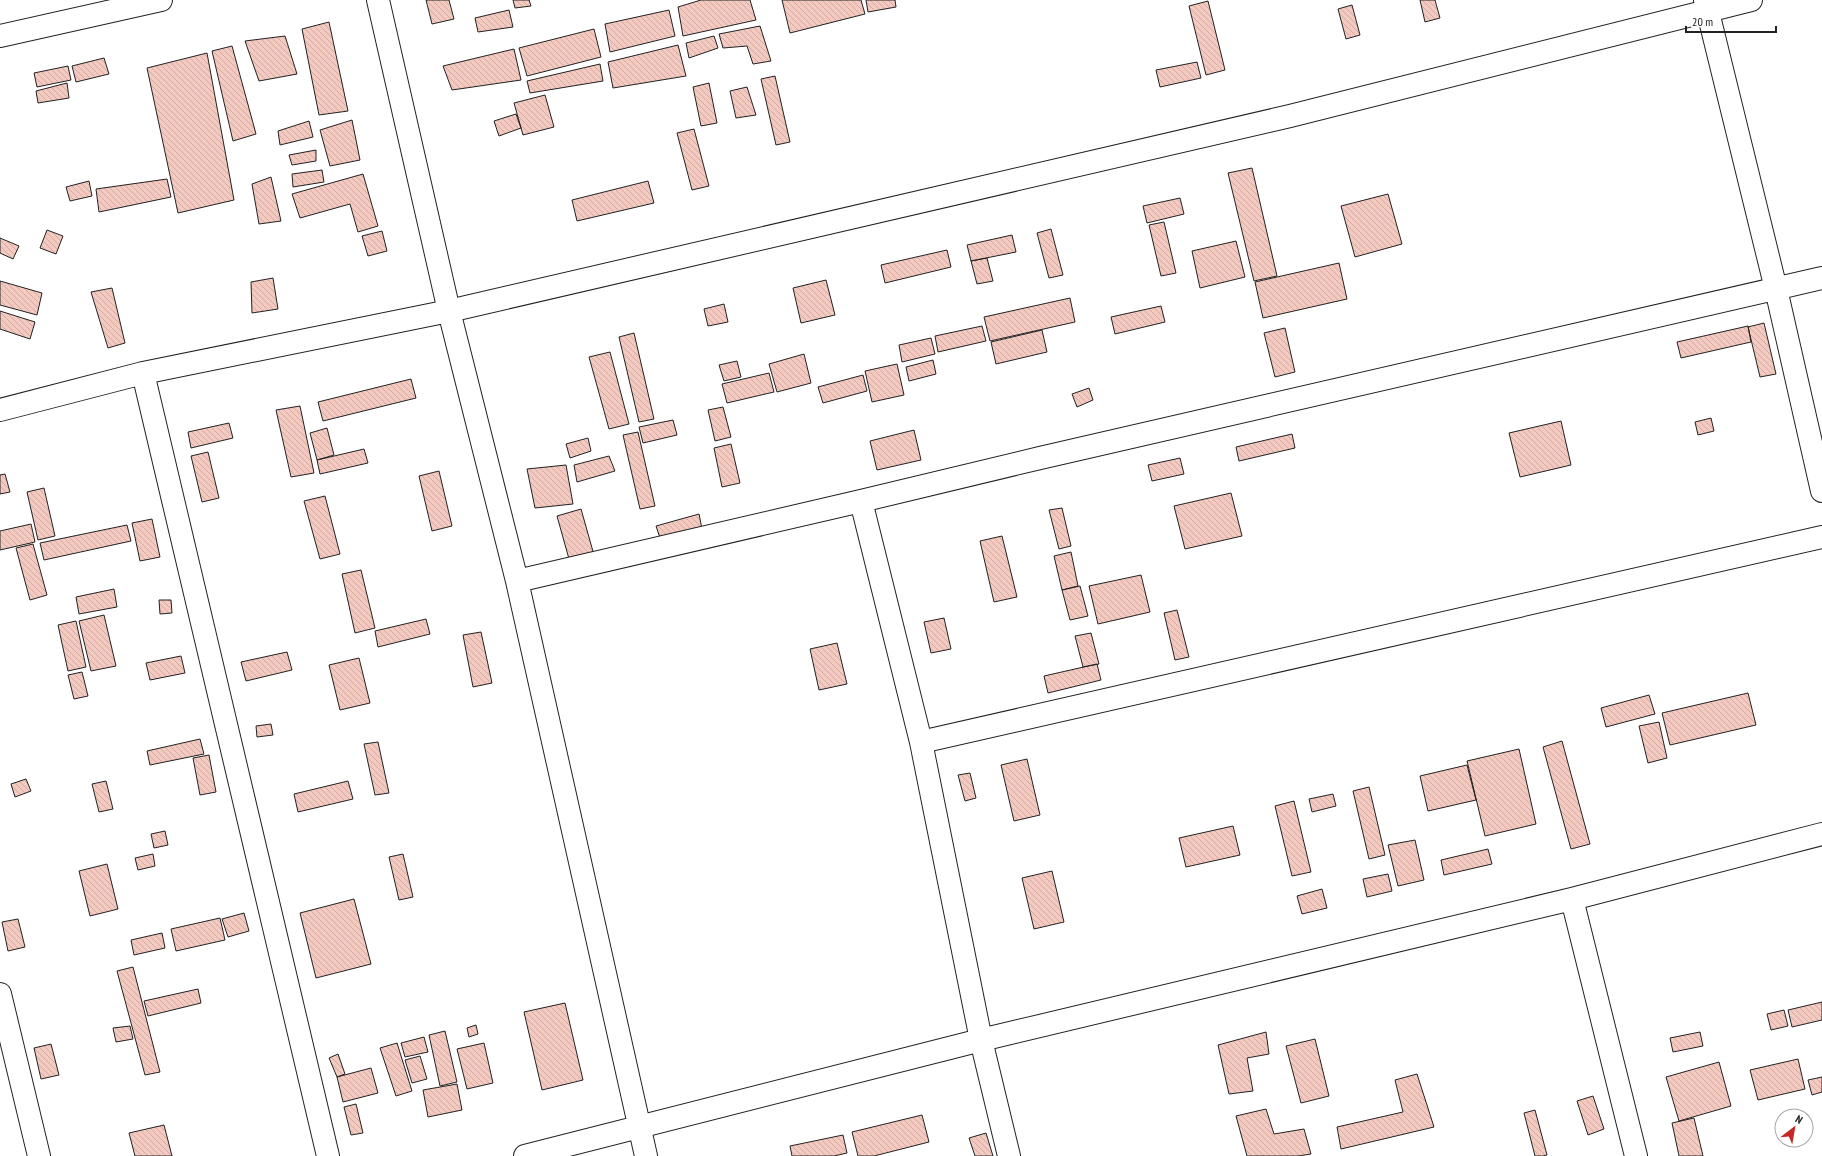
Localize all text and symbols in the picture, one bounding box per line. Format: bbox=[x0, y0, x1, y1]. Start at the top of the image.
scale bar bbox=[1686, 8, 1776, 34]
text: 20 m bbox=[1692, 14, 1713, 29]
north arrow bbox=[1774, 1108, 1814, 1148]
text: N bbox=[1793, 1112, 1805, 1127]

